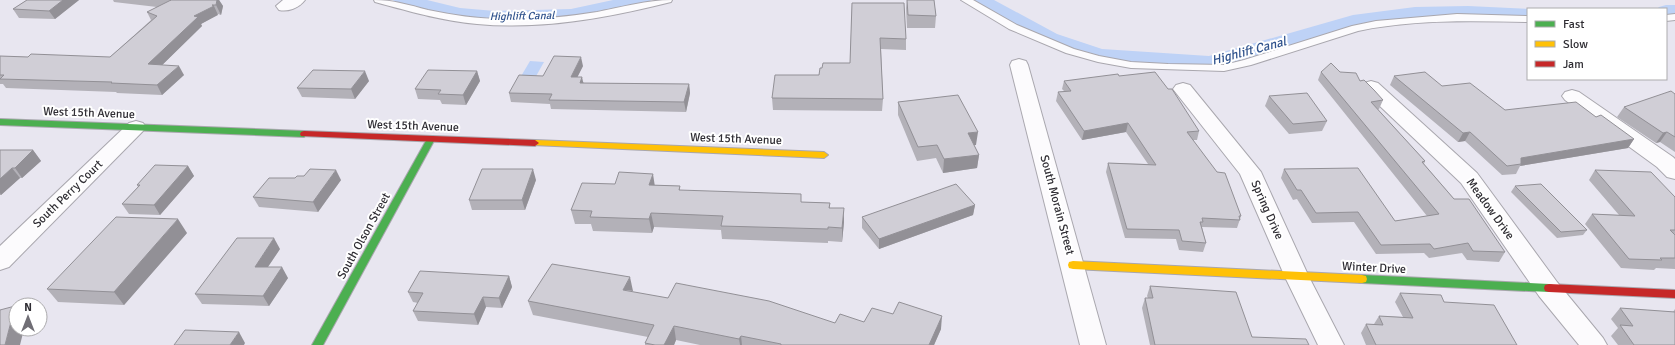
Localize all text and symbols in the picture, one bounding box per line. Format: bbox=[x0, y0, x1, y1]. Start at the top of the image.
legend bbox=[1527, 8, 1667, 80]
water label: Highlift Canal bbox=[489, 9, 555, 23]
text: Fast bbox=[1563, 17, 1584, 32]
water label: Highlift Canal bbox=[1210, 33, 1289, 69]
text: Slow bbox=[1563, 37, 1588, 52]
text: Jam bbox=[1563, 57, 1584, 72]
street label: West 15th Avenue bbox=[43, 104, 135, 122]
street label: West 15th Avenue bbox=[367, 117, 459, 135]
street label: West 15th Avenue bbox=[690, 130, 782, 148]
street label: South Morain Street bbox=[1036, 153, 1078, 257]
street label: South Perry Court bbox=[30, 157, 106, 231]
street label: Meadow Drive bbox=[1463, 175, 1517, 243]
street label: Spring Drive bbox=[1247, 178, 1287, 242]
street label: South Olson Street bbox=[334, 190, 394, 282]
street label: Winter Drive bbox=[1342, 259, 1406, 277]
north arrow bbox=[8, 297, 48, 337]
text: N bbox=[24, 301, 32, 314]

